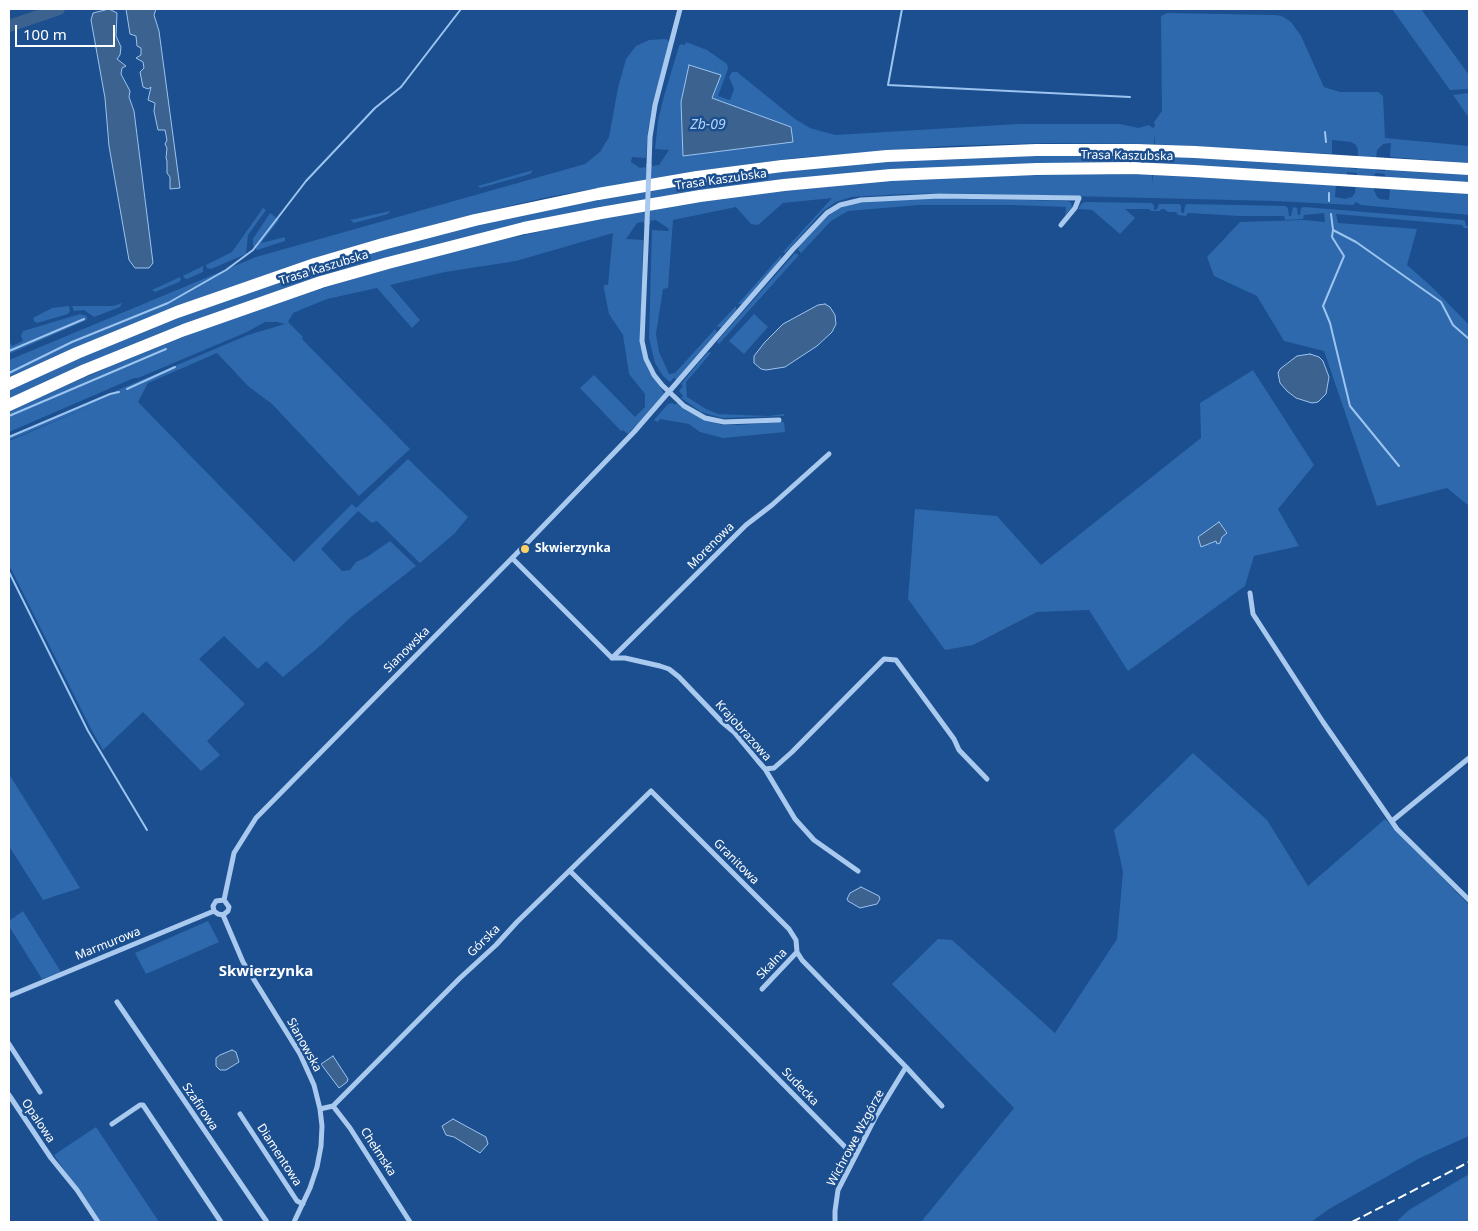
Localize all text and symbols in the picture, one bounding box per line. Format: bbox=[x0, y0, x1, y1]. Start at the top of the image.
scale bar bbox=[18, 15, 118, 47]
text: 100 m bbox=[23, 24, 67, 44]
water label: Zb-09 bbox=[690, 117, 726, 133]
street label: Trasa Kaszubska bbox=[1081, 148, 1173, 164]
street label: Trasa Kaszubska bbox=[674, 166, 768, 194]
street label: Trasa Kaszubska bbox=[278, 248, 370, 288]
street label: Morenowa bbox=[685, 520, 737, 572]
place label: Skwierzynka bbox=[535, 542, 611, 556]
marker: Skwierzynka bbox=[519, 543, 531, 555]
street label: Sianowska bbox=[381, 624, 433, 676]
street label: Krajobrazowa bbox=[712, 698, 774, 764]
street label: Granitowa bbox=[710, 836, 762, 888]
street label: Górska bbox=[465, 922, 503, 960]
street label: Marmurowa bbox=[73, 924, 143, 964]
street label: Skalna bbox=[754, 946, 790, 982]
district label: Skwierzynka bbox=[219, 963, 313, 981]
street label: Sianowska bbox=[283, 1016, 325, 1074]
street label: Sudecka bbox=[778, 1065, 822, 1109]
street label: Szafirowa bbox=[179, 1081, 221, 1133]
street label: Wichrowe Wzgórze bbox=[824, 1087, 888, 1189]
street label: Opalowa bbox=[18, 1096, 58, 1146]
street label: Diamentowa bbox=[253, 1121, 305, 1189]
street label: Chełmska bbox=[357, 1125, 399, 1179]

